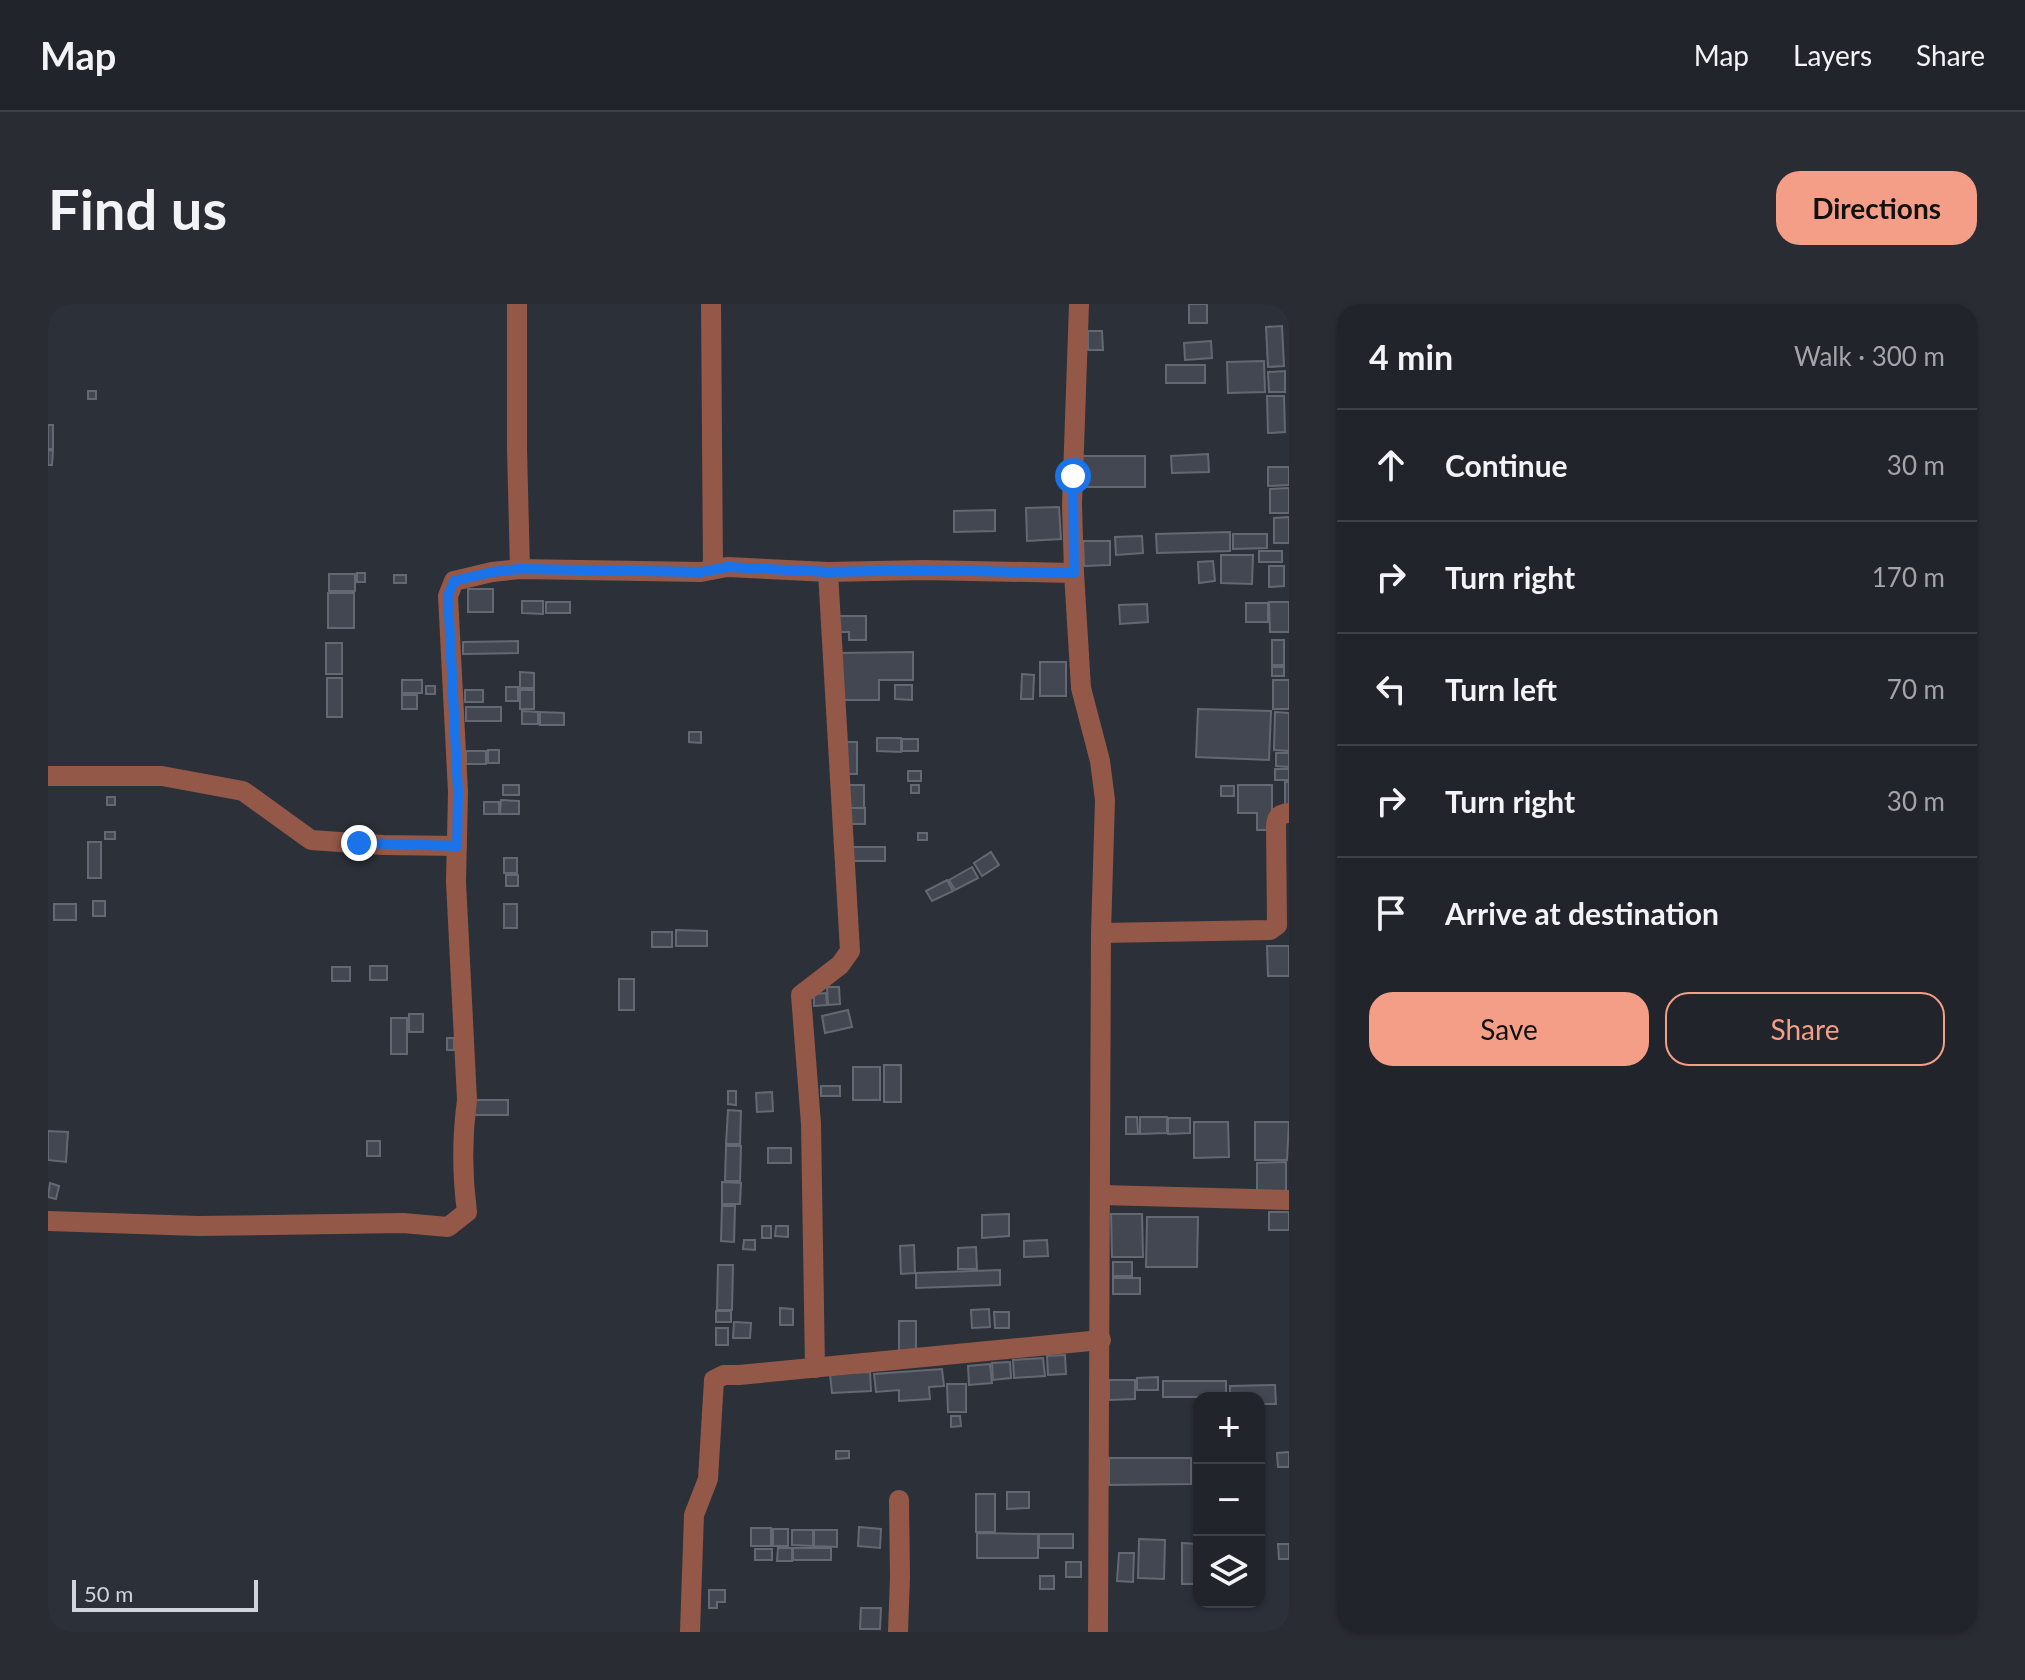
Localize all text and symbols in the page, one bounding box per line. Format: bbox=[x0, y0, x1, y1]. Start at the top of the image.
text: Map bbox=[40, 32, 116, 78]
text: Map bbox=[1694, 38, 1749, 72]
text: Layers bbox=[1793, 38, 1872, 72]
text: Share bbox=[1916, 38, 1985, 72]
button: Directions bbox=[1776, 171, 1977, 245]
text: Find us bbox=[48, 175, 227, 242]
text: 4 min bbox=[1369, 336, 1453, 377]
text: Walk · 300 m bbox=[1794, 340, 1945, 372]
icon: ahead bbox=[1369, 443, 1413, 487]
text: Continue bbox=[1445, 447, 1568, 483]
text: 30 m bbox=[1887, 449, 1945, 481]
route start bbox=[1055, 458, 1091, 494]
icon: right bbox=[1369, 555, 1413, 599]
text: Turn right bbox=[1445, 559, 1575, 595]
text: 170 m bbox=[1872, 561, 1945, 593]
icon: left bbox=[1369, 667, 1413, 711]
text: Turn left bbox=[1445, 671, 1557, 707]
text: 70 m bbox=[1887, 673, 1945, 705]
icon: right bbox=[1369, 779, 1413, 823]
text: Turn right bbox=[1445, 783, 1575, 819]
text: 30 m bbox=[1887, 785, 1945, 817]
route end bbox=[341, 825, 377, 861]
icon: arrive bbox=[1369, 891, 1413, 935]
text: Arrive at destination bbox=[1445, 895, 1719, 931]
button: Save bbox=[1369, 992, 1649, 1066]
button: Share bbox=[1665, 992, 1945, 1066]
map controls bbox=[1193, 1392, 1265, 1608]
button: + bbox=[1193, 1392, 1265, 1464]
button: − bbox=[1193, 1464, 1265, 1536]
button: layers bbox=[1193, 1536, 1265, 1608]
scale bar bbox=[72, 1576, 258, 1612]
text: 50 m bbox=[84, 1580, 133, 1607]

